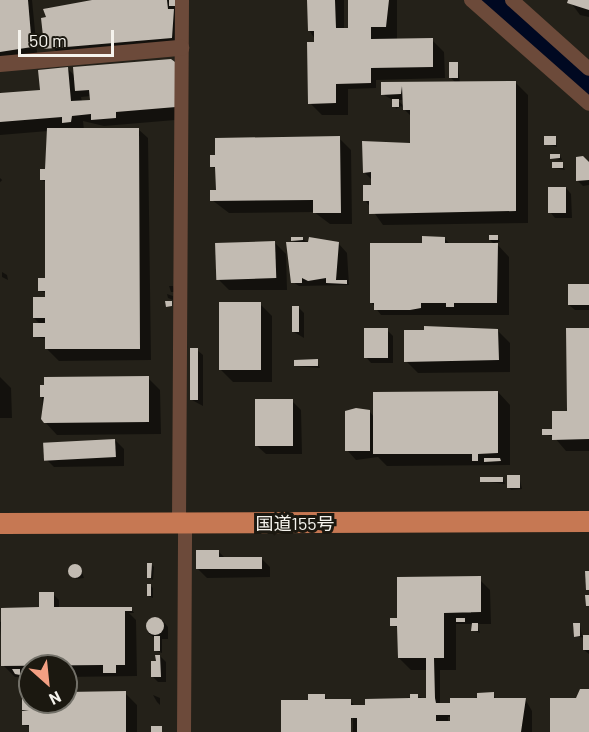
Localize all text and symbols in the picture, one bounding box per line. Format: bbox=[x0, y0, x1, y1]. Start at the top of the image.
scale bar bbox=[21, 18, 117, 56]
text: 50 m bbox=[29, 29, 67, 51]
street label: 国道155号 bbox=[256, 512, 334, 534]
north arrow bbox=[18, 654, 78, 714]
text: N bbox=[46, 688, 65, 710]

